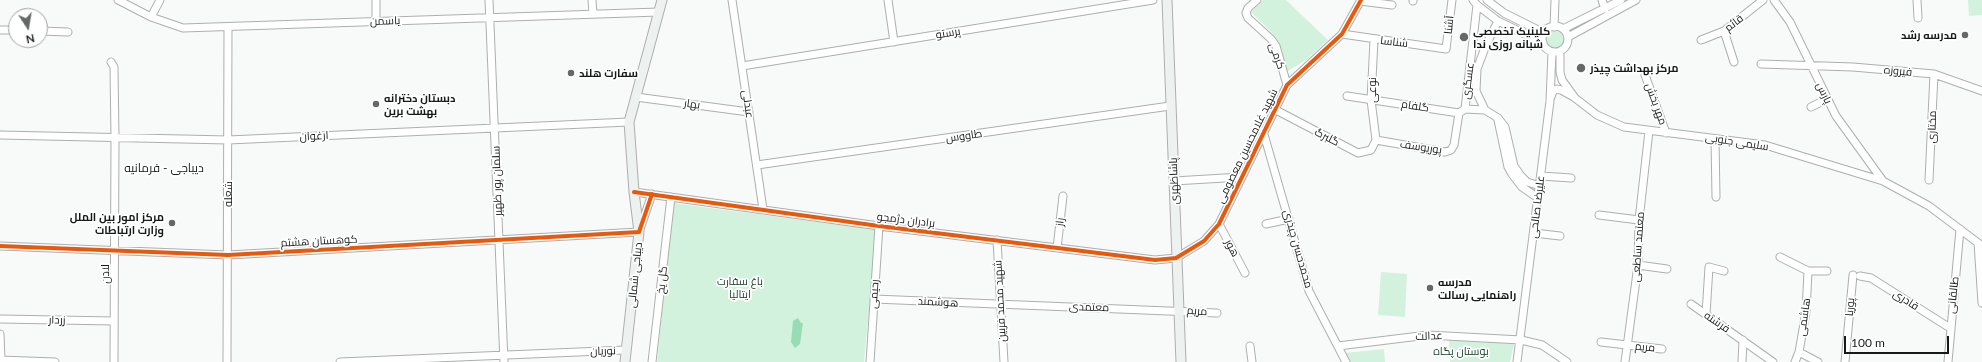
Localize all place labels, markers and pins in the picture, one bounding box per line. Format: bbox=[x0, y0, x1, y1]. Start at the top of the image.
place label: کلینیک تخصصی شبانه روزی ندا bbox=[1473, 24, 1550, 50]
place label: مدرسه رشد bbox=[1901, 28, 1957, 42]
marker: مدرسه رشد bbox=[1960, 30, 1970, 40]
marker: کلینیک تخصصی شبانه روزی ندا bbox=[1458, 31, 1470, 43]
place label: مرکز بهداشت چیذر bbox=[1590, 61, 1679, 75]
marker: مرکز بهداشت چیذر bbox=[1575, 62, 1587, 74]
place label: سفارت هلند bbox=[579, 66, 638, 80]
marker: سفارت هلند bbox=[566, 68, 576, 78]
place label: دبستان دخترانه بهشت برین bbox=[384, 91, 455, 117]
marker: دبستان دخترانه بهشت برین bbox=[371, 99, 381, 109]
place label: مرکز امور بین الملل وزارت ارتباطات bbox=[70, 210, 164, 236]
marker: مرکز امور بین الملل وزارت ارتباطات bbox=[167, 218, 177, 228]
place label: مدرسه راهنمایی رسالت bbox=[1438, 275, 1516, 301]
marker: مدرسه راهنمایی رسالت bbox=[1425, 283, 1435, 293]

